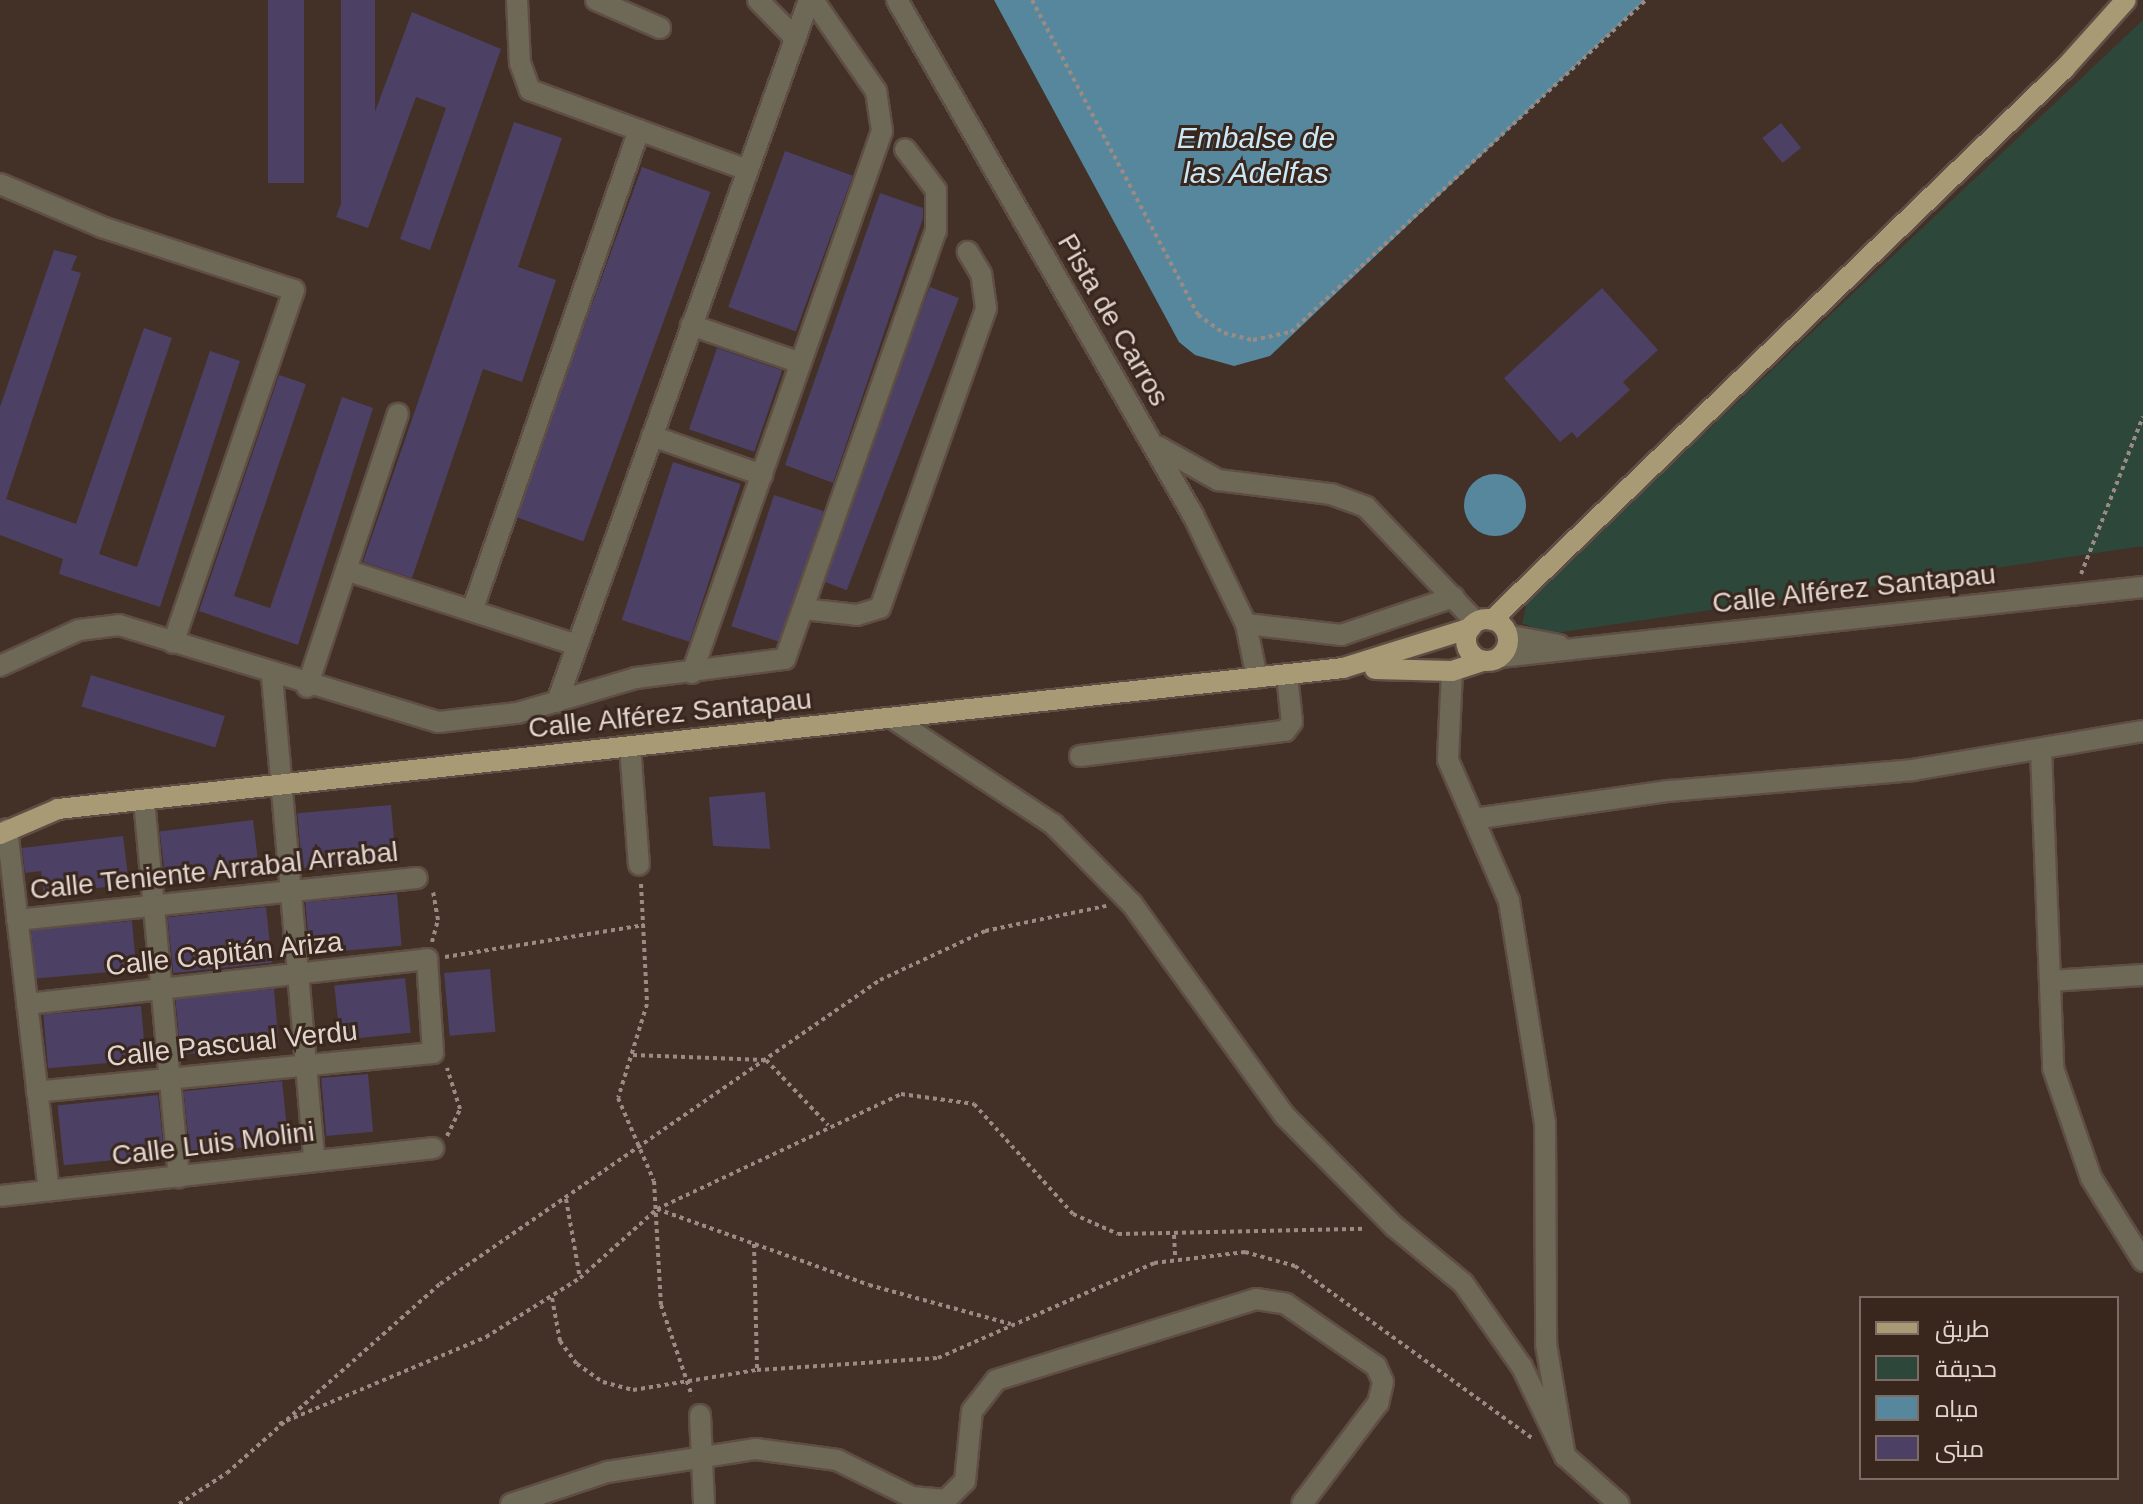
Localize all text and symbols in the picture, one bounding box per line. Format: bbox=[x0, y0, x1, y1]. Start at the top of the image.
water label: Embalse de las Adelfas bbox=[1177, 120, 1335, 190]
street label: Pista de Carros bbox=[1050, 228, 1176, 412]
street label: Calle Alférez Santapau bbox=[1710, 557, 1998, 621]
street label: Calle Alférez Santapau bbox=[526, 682, 814, 746]
street label: Calle Teniente Arrabal Arrabal bbox=[27, 835, 401, 907]
street label: Calle Capitán Ariza bbox=[103, 925, 345, 983]
street label: Calle Pascual Verdu bbox=[105, 1014, 359, 1074]
street label: Calle Luis Molini bbox=[110, 1115, 316, 1173]
legend bbox=[1859, 1296, 2119, 1480]
text: طريق bbox=[1935, 1315, 1990, 1342]
text: حديقة bbox=[1935, 1355, 1997, 1382]
text: مياه bbox=[1935, 1395, 1979, 1422]
text: مبنى bbox=[1935, 1435, 1984, 1462]

